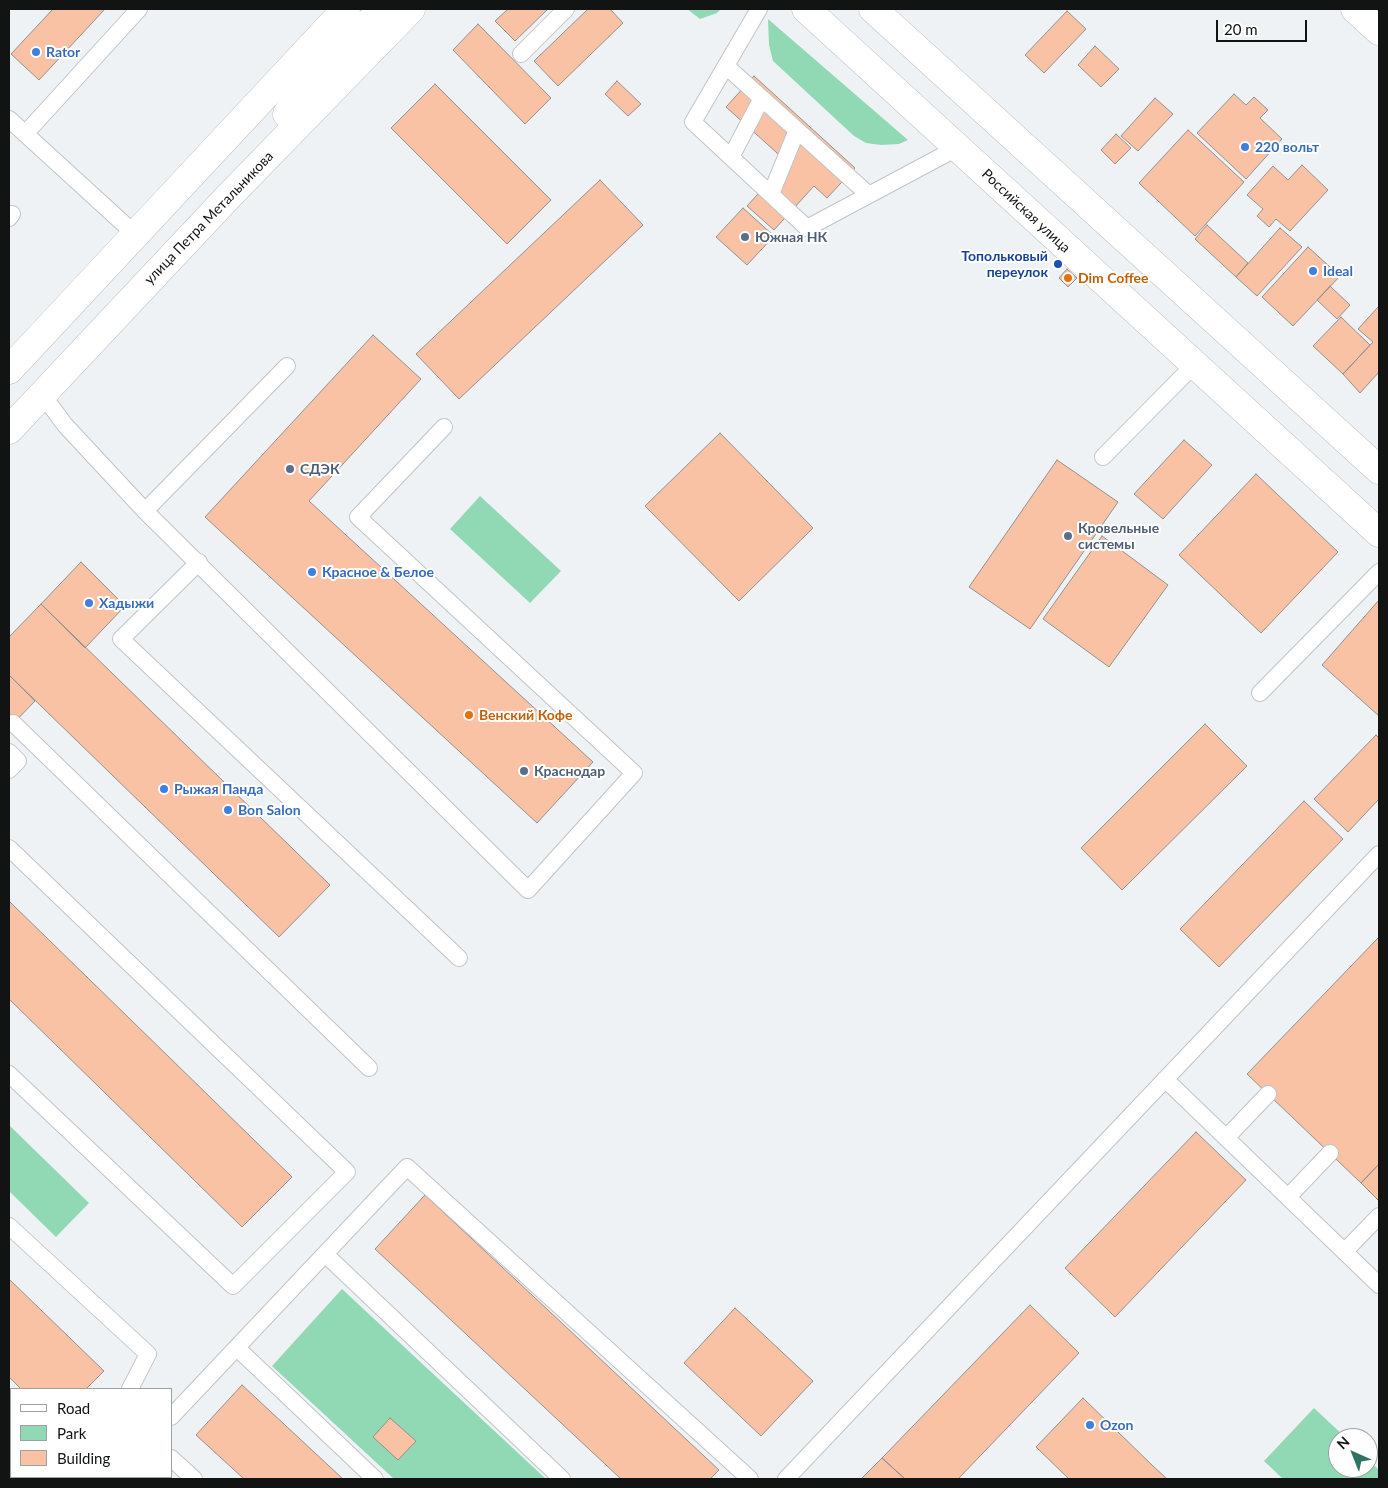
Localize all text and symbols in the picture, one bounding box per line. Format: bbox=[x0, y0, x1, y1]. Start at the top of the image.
scale bar bbox=[1218, 10, 1309, 42]
text: 20 m bbox=[1224, 20, 1258, 38]
place label: Rator bbox=[46, 44, 80, 60]
marker: Rator bbox=[30, 46, 42, 58]
place label: 220 вольт bbox=[1255, 139, 1319, 155]
marker: 220 вольт bbox=[1239, 141, 1251, 153]
street label: улица Петра Метальникова bbox=[141, 148, 277, 288]
street label: Российская улица bbox=[978, 166, 1074, 256]
place label: Южная НК bbox=[755, 229, 827, 245]
marker: Южная НК bbox=[739, 231, 751, 243]
place label: Топольковый переулок bbox=[961, 248, 1048, 280]
marker: Топольковый переулок bbox=[1052, 258, 1064, 270]
place label: Ideal bbox=[1323, 263, 1353, 279]
marker: Ideal bbox=[1307, 265, 1319, 277]
place label: Dim Coffee bbox=[1078, 270, 1149, 286]
marker: Dim Coffee bbox=[1062, 272, 1074, 284]
place label: СДЭК bbox=[300, 461, 340, 477]
marker: СДЭК bbox=[284, 463, 296, 475]
place label: Кровельные системы bbox=[1078, 520, 1159, 552]
marker: Кровельные системы bbox=[1062, 530, 1074, 542]
place label: Красное & Белое bbox=[322, 564, 434, 580]
marker: Красное & Белое bbox=[306, 566, 318, 578]
place label: Хадыжи bbox=[99, 595, 154, 611]
marker: Хадыжи bbox=[83, 597, 95, 609]
place label: Венский Кофе bbox=[479, 707, 573, 723]
marker: Венский Кофе bbox=[463, 709, 475, 721]
place label: Краснодар bbox=[534, 763, 605, 779]
marker: Краснодар bbox=[518, 765, 530, 777]
place label: Рыжая Панда bbox=[174, 781, 263, 797]
marker: Рыжая Панда bbox=[158, 783, 170, 795]
place label: Bon Salon bbox=[238, 802, 301, 818]
marker: Bon Salon bbox=[222, 804, 234, 816]
legend bbox=[10, 1388, 172, 1478]
text: Road bbox=[57, 1399, 90, 1417]
place label: Ozon bbox=[1100, 1417, 1133, 1433]
marker: Ozon bbox=[1084, 1419, 1096, 1431]
text: Park bbox=[57, 1424, 86, 1442]
north arrow bbox=[1328, 1428, 1378, 1478]
text: N bbox=[1333, 1433, 1353, 1452]
text: Building bbox=[57, 1449, 110, 1467]

